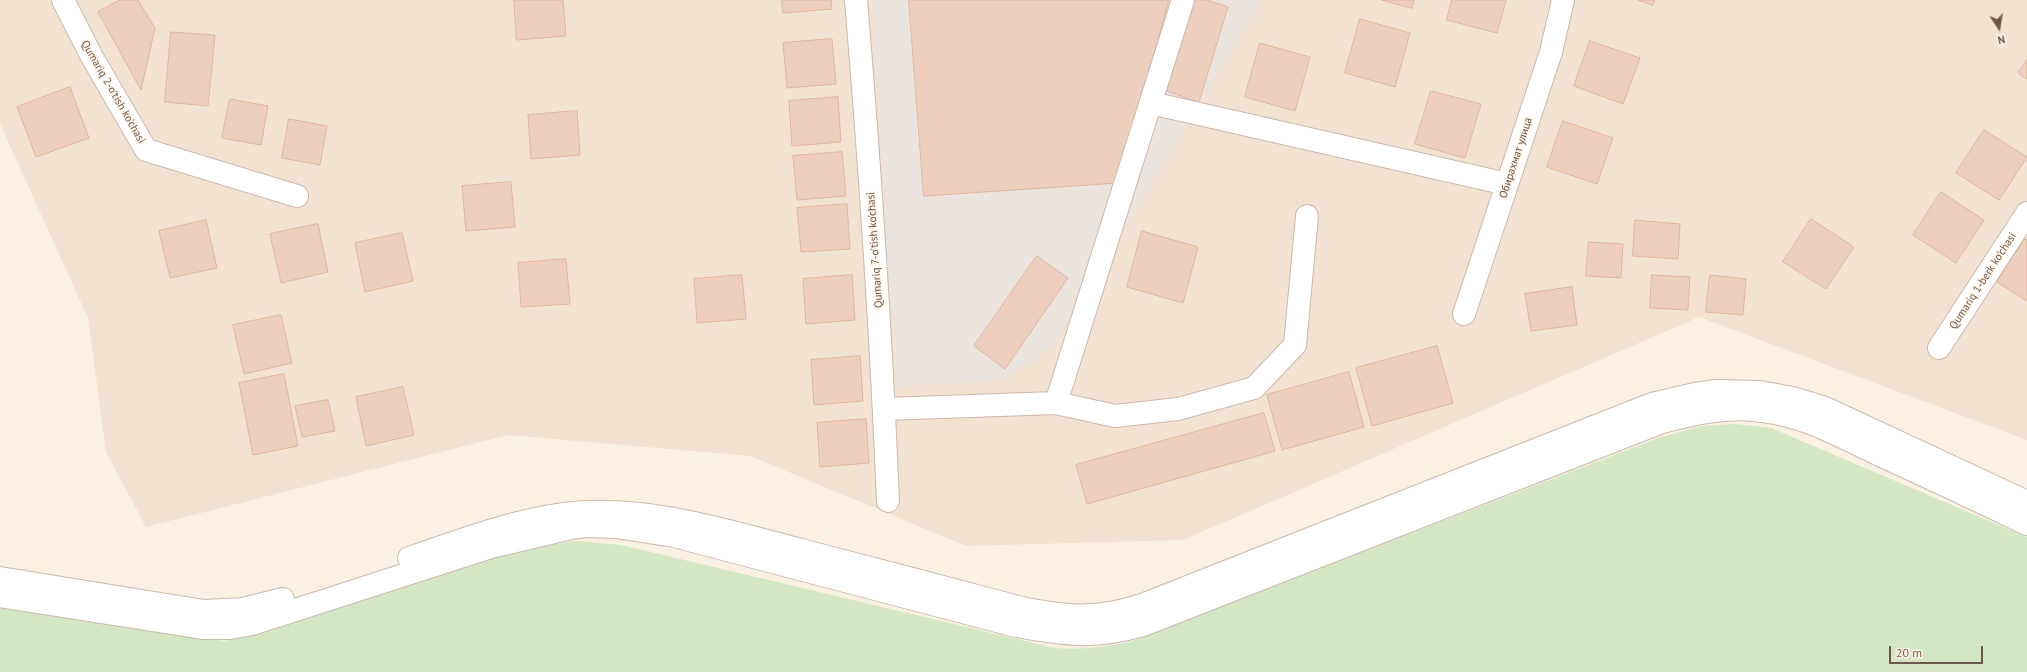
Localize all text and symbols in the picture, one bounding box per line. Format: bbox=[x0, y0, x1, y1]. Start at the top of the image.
north arrow bbox=[1979, 8, 2019, 48]
text: N bbox=[1997, 32, 2006, 47]
street label: Qumariq 2-o'tish ko'chasi bbox=[78, 38, 148, 146]
street label: Обирахмат улица bbox=[1497, 116, 1535, 200]
street label: Qumariq 7-o'tish ko'chasi bbox=[864, 192, 886, 308]
street label: Qumariq 1-berk ko'chasi bbox=[1947, 230, 2019, 332]
scale bar bbox=[1891, 638, 1985, 664]
text: 20 m bbox=[1896, 645, 1922, 660]

